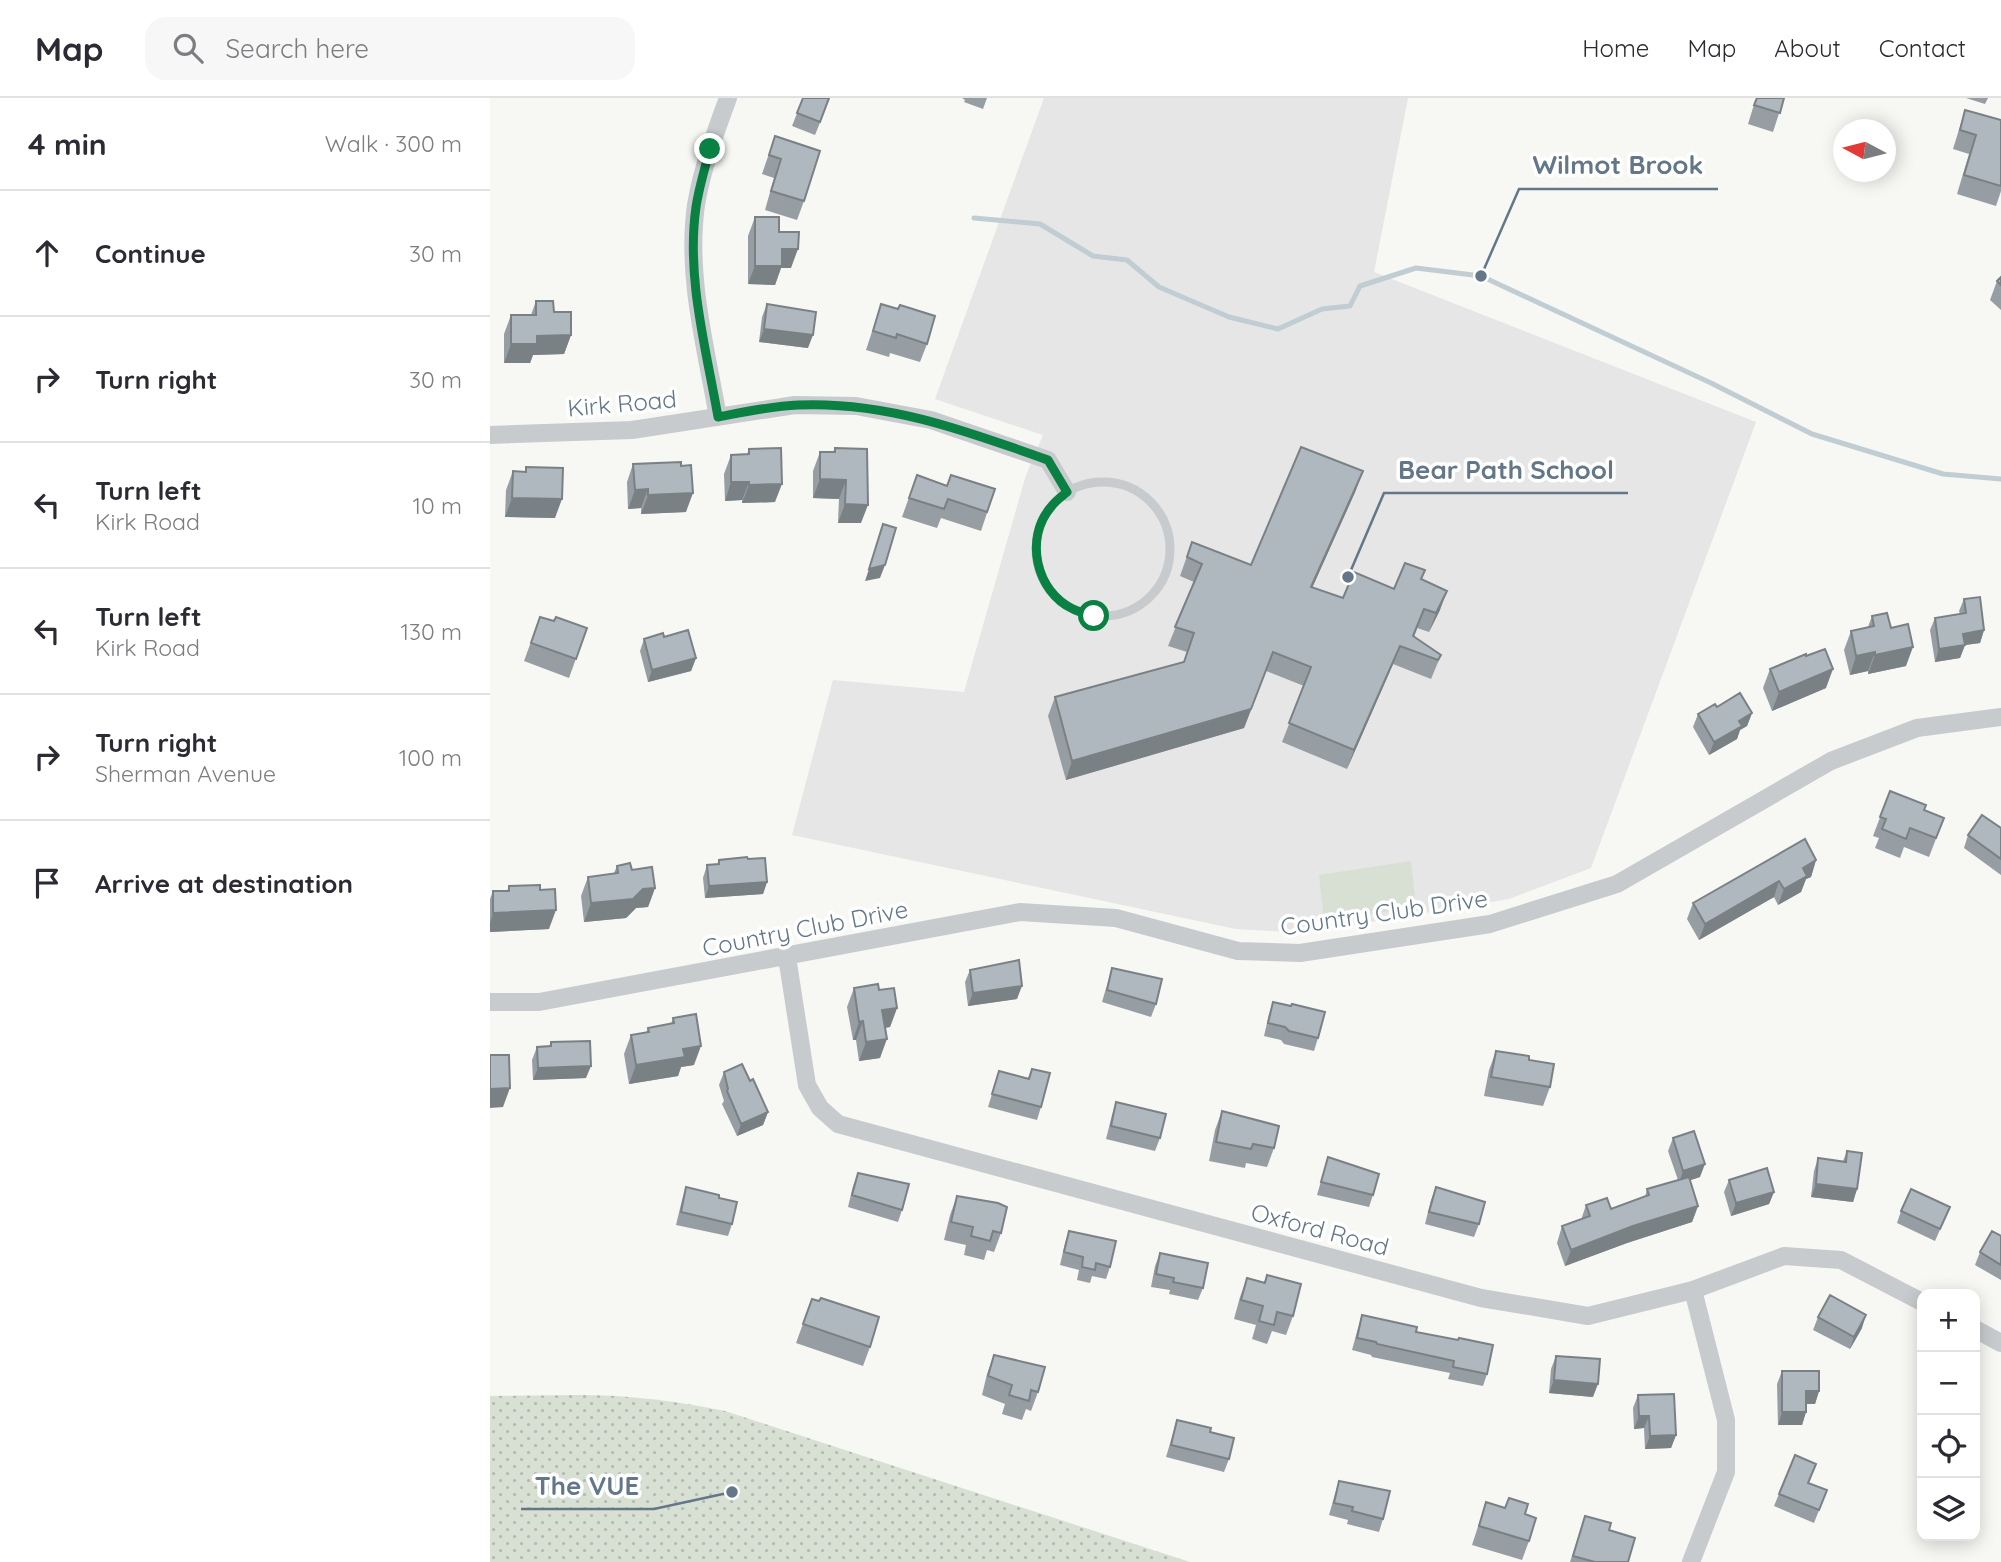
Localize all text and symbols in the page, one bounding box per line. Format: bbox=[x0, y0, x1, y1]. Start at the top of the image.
search box bbox=[145, 17, 635, 80]
text: Map bbox=[35, 28, 103, 69]
icon: search bbox=[169, 29, 207, 67]
text: Search here bbox=[225, 32, 369, 65]
text: Home bbox=[1582, 33, 1649, 63]
text: Map bbox=[1687, 33, 1736, 63]
text: About bbox=[1774, 33, 1841, 63]
text: Contact bbox=[1879, 33, 1966, 63]
north arrow bbox=[1833, 119, 1896, 182]
text: 4 min bbox=[28, 125, 107, 163]
text: Walk · 300 m bbox=[325, 129, 462, 158]
route end bbox=[694, 133, 725, 164]
callout: Wilmot Brook bbox=[1519, 142, 1718, 189]
text: Wilmot Brook bbox=[1533, 148, 1703, 181]
icon: ahead bbox=[28, 234, 66, 272]
text: Continue bbox=[95, 237, 206, 270]
text: 30 m bbox=[409, 239, 462, 268]
icon: right bbox=[28, 360, 66, 398]
text: Turn right bbox=[95, 363, 217, 396]
text: 30 m bbox=[409, 365, 462, 394]
street label: Kirk Road bbox=[566, 383, 678, 423]
callout: Bear Path School bbox=[1384, 446, 1628, 493]
text: Bear Path School bbox=[1398, 453, 1614, 486]
text: Turn left bbox=[95, 474, 202, 507]
icon: left bbox=[28, 486, 66, 524]
text: 10 m bbox=[413, 491, 462, 520]
text: Kirk Road bbox=[95, 507, 200, 536]
text: Turn left bbox=[95, 600, 202, 633]
route start bbox=[1078, 600, 1109, 631]
icon: left bbox=[28, 612, 66, 650]
text: 130 m bbox=[400, 617, 462, 646]
text: Kirk Road bbox=[95, 633, 200, 662]
text: Turn right bbox=[95, 726, 217, 759]
icon: right bbox=[28, 738, 66, 776]
text: 100 m bbox=[399, 743, 462, 772]
text: Sherman Avenue bbox=[95, 759, 276, 788]
icon: arrive bbox=[28, 864, 66, 902]
text: Arrive at destination bbox=[95, 867, 353, 900]
street label: Country Club Drive bbox=[1278, 883, 1490, 941]
street label: Country Club Drive bbox=[700, 893, 910, 963]
street label: Oxford Road bbox=[1248, 1196, 1392, 1262]
map controls bbox=[1917, 1289, 1980, 1541]
button: + bbox=[1917, 1289, 1980, 1352]
button: − bbox=[1917, 1352, 1980, 1415]
button: locate bbox=[1917, 1415, 1980, 1478]
callout: The VUE bbox=[521, 1462, 654, 1509]
text: The VUE bbox=[535, 1469, 639, 1502]
button: layers bbox=[1917, 1478, 1980, 1541]

